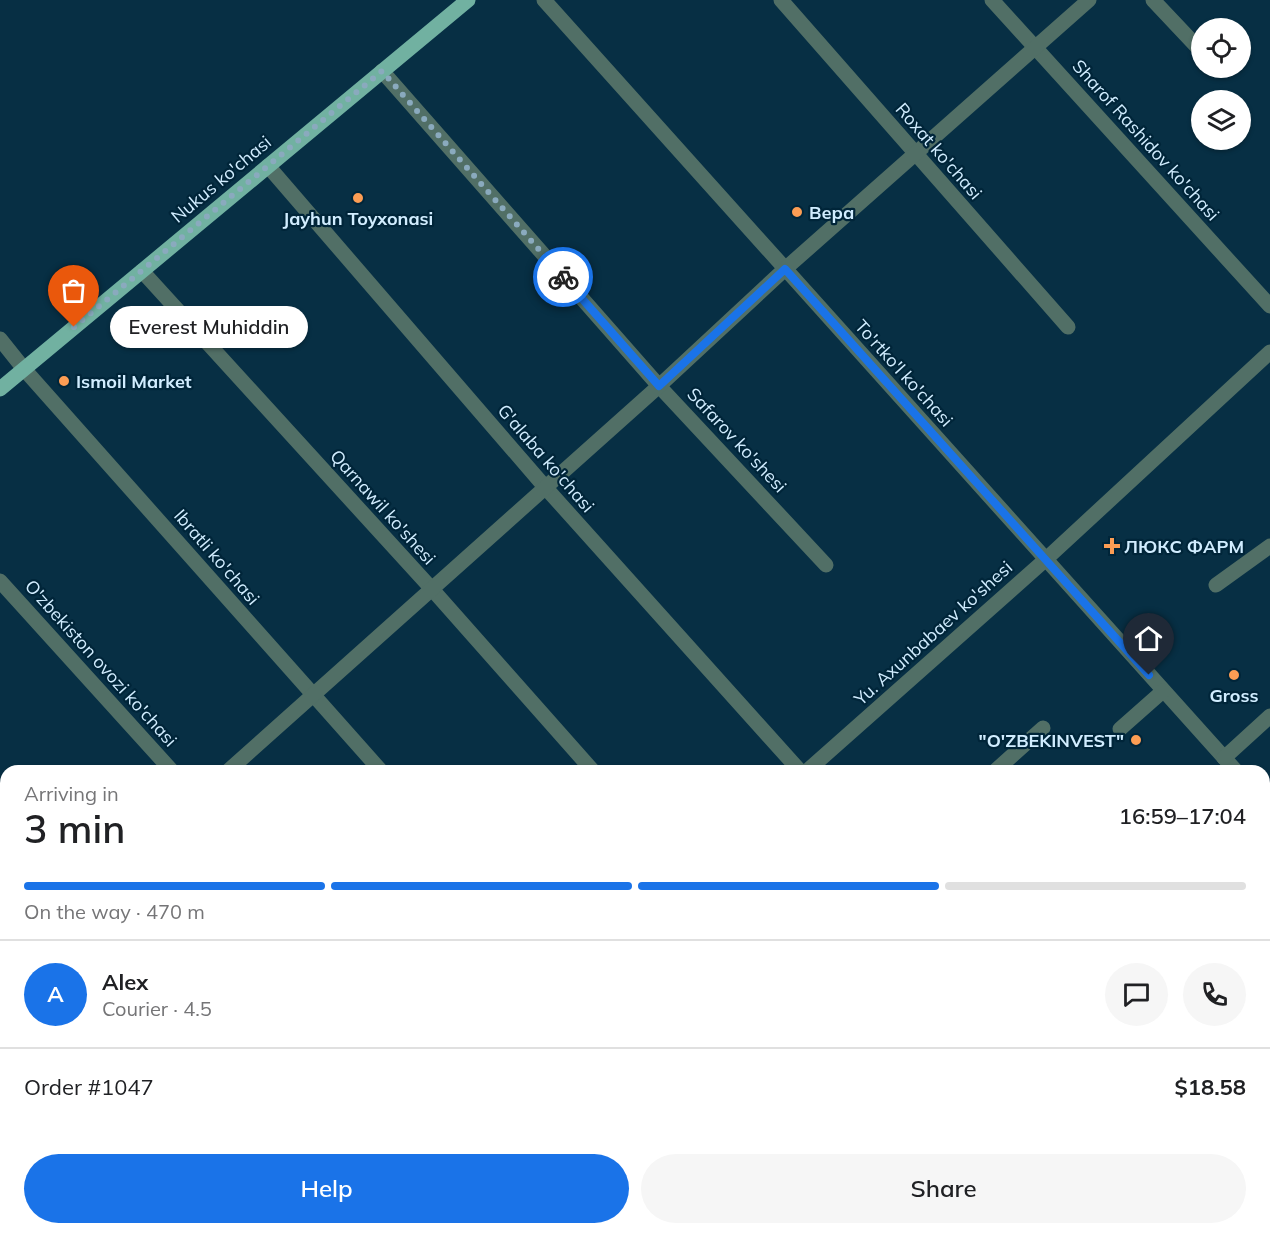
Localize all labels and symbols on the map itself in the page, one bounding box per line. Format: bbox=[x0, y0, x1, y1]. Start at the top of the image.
street label: Sharof Rashidov ko'chasi bbox=[1068, 55, 1224, 225]
street label: Roxat ko'chasi bbox=[891, 98, 987, 204]
street label: Nukus ko'chasi bbox=[166, 130, 276, 228]
marker: Jayhun Toyxonasi bbox=[351, 191, 365, 205]
place label: Вера bbox=[809, 201, 854, 224]
marker: Вера bbox=[790, 205, 804, 219]
place label: Jayhun Toyxonasi bbox=[283, 207, 433, 230]
courier bbox=[533, 247, 593, 307]
pin bbox=[48, 265, 99, 327]
callout: Everest Muhiddin bbox=[110, 306, 308, 348]
street label: To'rtko'l ko'chasi bbox=[850, 315, 958, 431]
place label: Ismoil Market bbox=[76, 370, 192, 393]
marker: Ismoil Market bbox=[57, 374, 71, 388]
street label: Safarov ko'shesi bbox=[682, 383, 792, 497]
street label: G'alaba ko'chasi bbox=[493, 399, 599, 517]
street label: Qarnawil ko'shesi bbox=[325, 445, 441, 569]
street label: Ibratli ko'chasi bbox=[169, 505, 265, 609]
place label: ЛЮКС ФАРМ bbox=[1124, 535, 1244, 558]
marker: ЛЮКС ФАРМ bbox=[1105, 539, 1119, 553]
street label: Yu. Axunbabaev ko'shesi bbox=[848, 556, 1017, 711]
street label: O'zbekiston ovozi ko'chasi bbox=[20, 575, 182, 751]
pin bbox=[1123, 613, 1174, 675]
marker: Gross bbox=[1227, 668, 1241, 682]
place label: Gross bbox=[1210, 684, 1258, 707]
place label: "O'ZBEKINVEST" bbox=[979, 729, 1124, 752]
marker: "O'ZBEKINVEST" bbox=[1129, 733, 1143, 747]

